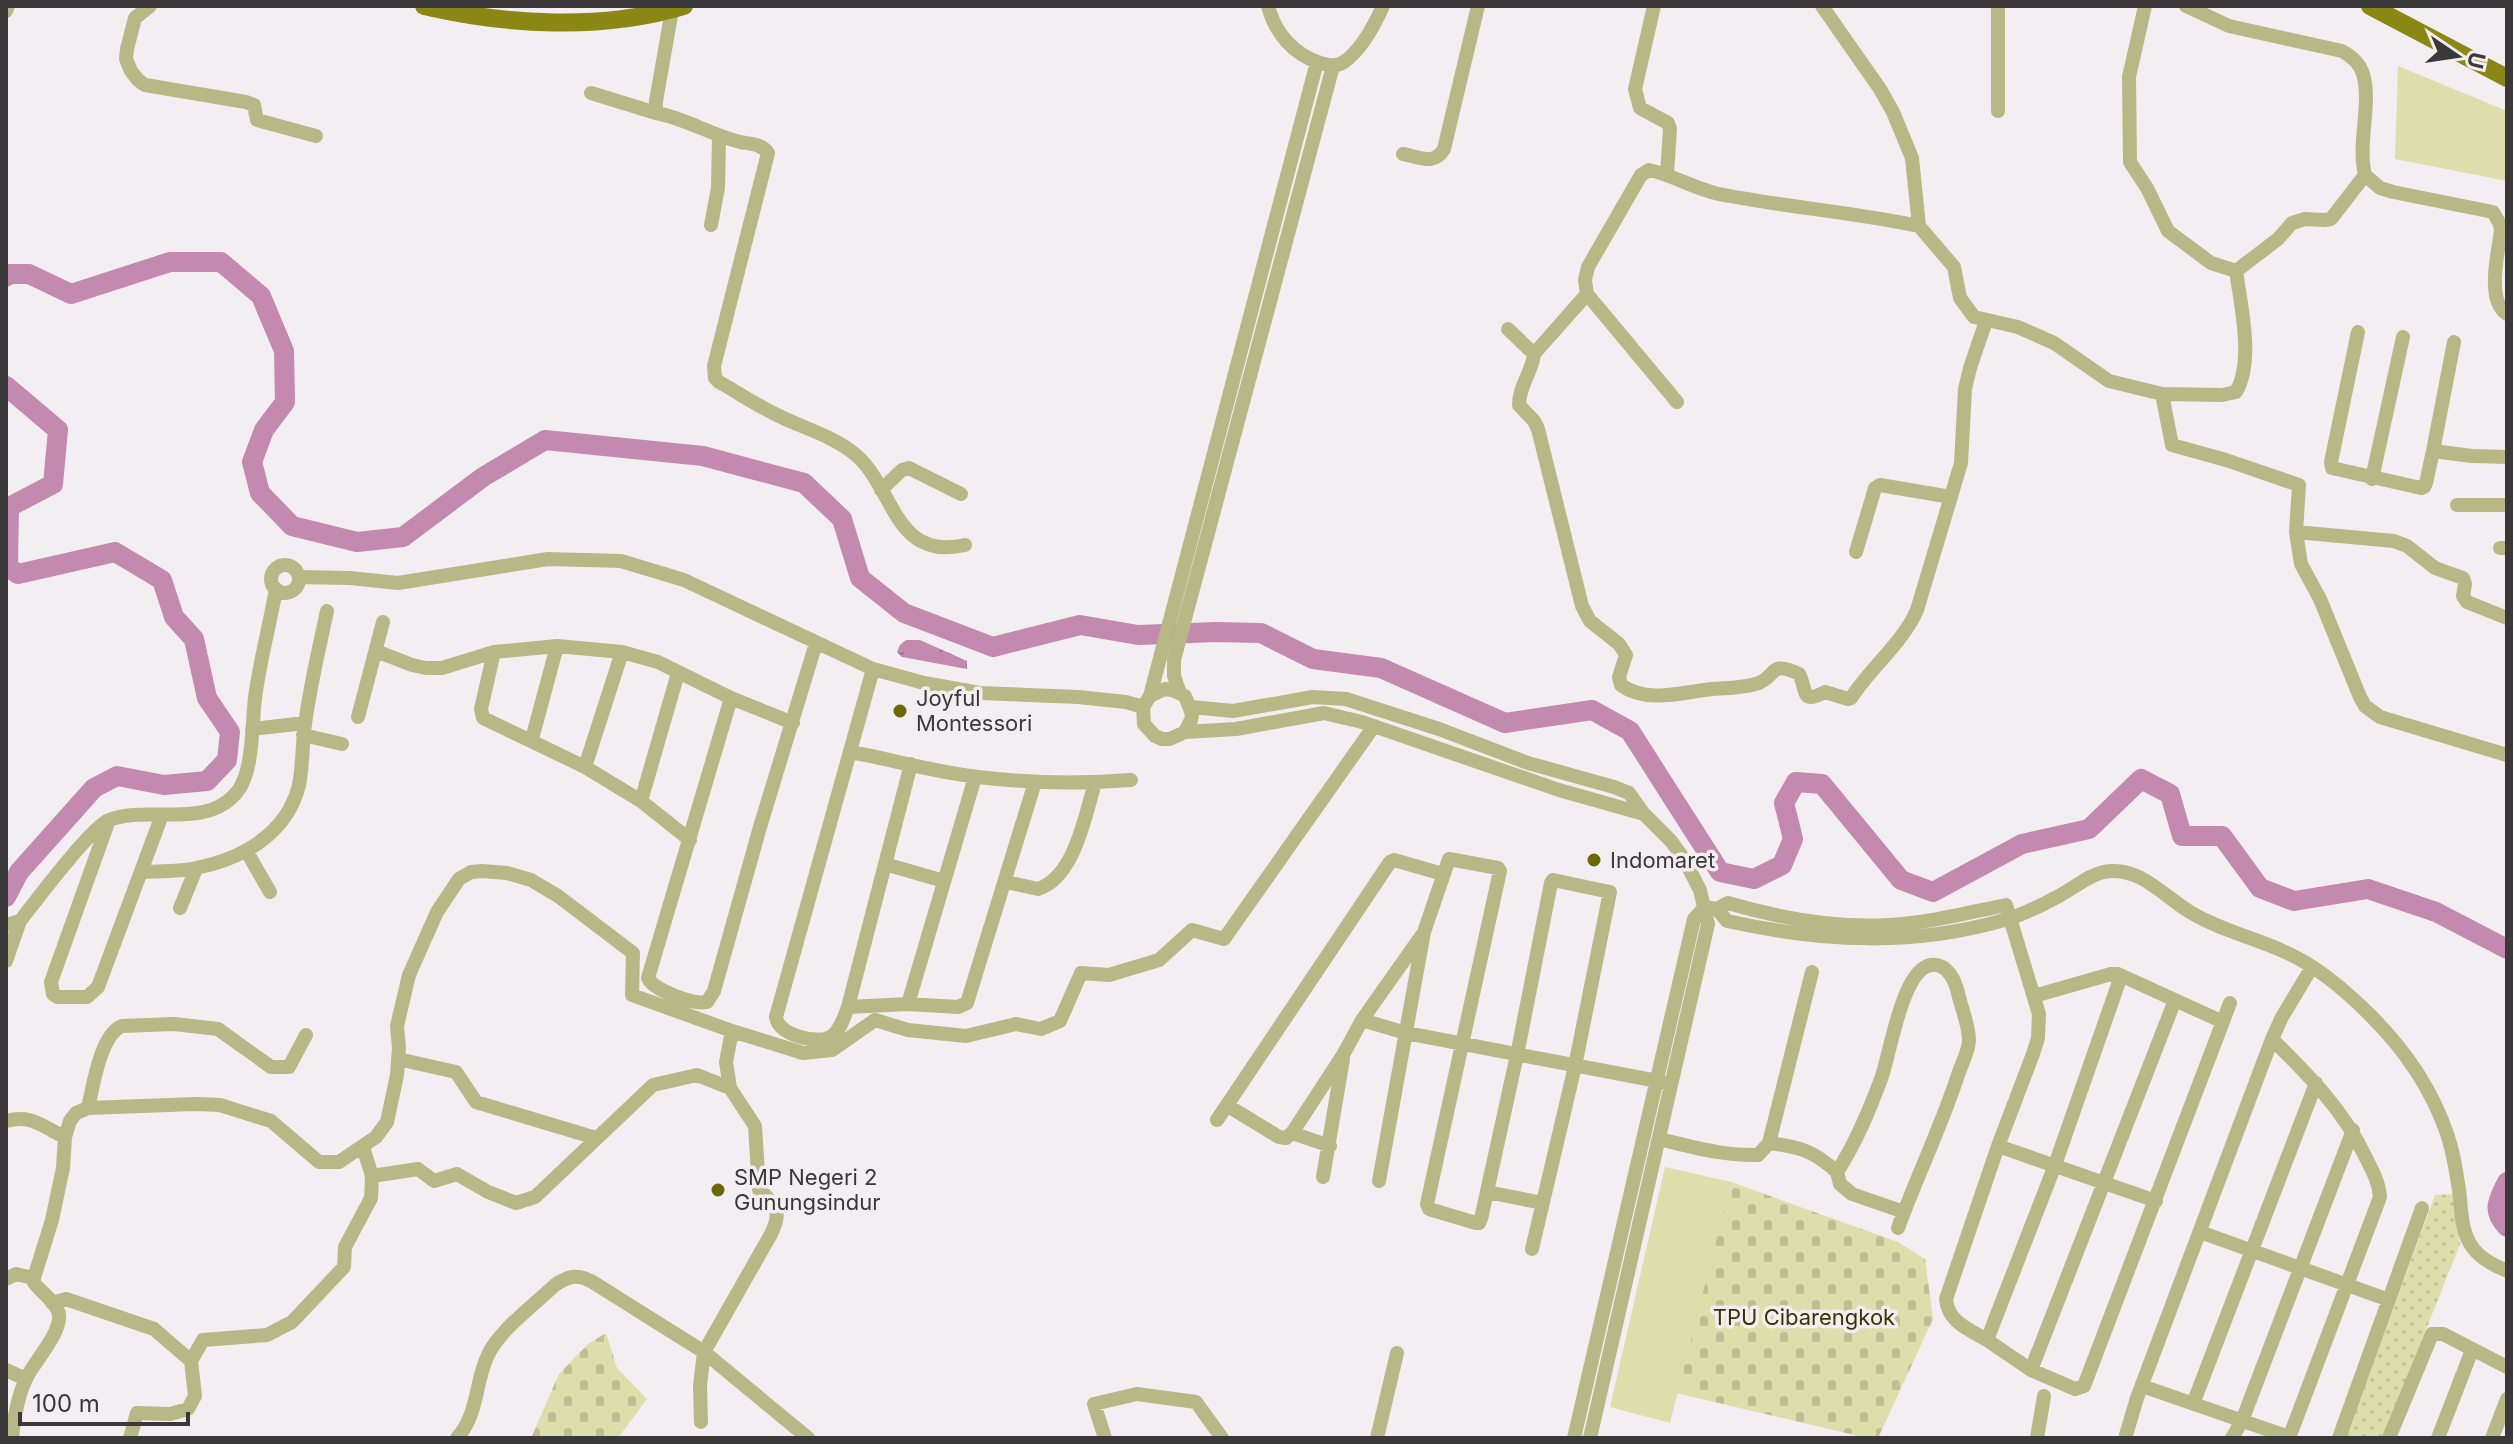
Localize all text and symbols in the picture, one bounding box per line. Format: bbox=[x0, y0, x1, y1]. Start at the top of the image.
north arrow bbox=[2417, 16, 2497, 96]
text: U bbox=[2462, 50, 2491, 71]
place label: Joyful Montessori bbox=[916, 685, 1032, 736]
marker: Joyful Montessori bbox=[891, 702, 909, 720]
place label: Indomaret bbox=[1610, 847, 1715, 873]
marker: Indomaret bbox=[1585, 851, 1603, 869]
place label: SMP Negeri 2 Gunungsindur bbox=[734, 1164, 881, 1215]
marker: SMP Negeri 2 Gunungsindur bbox=[709, 1181, 727, 1199]
park label: TPU Cibarengkok bbox=[1713, 1304, 1895, 1330]
scale bar bbox=[20, 1376, 188, 1426]
text: 100 m bbox=[32, 1389, 100, 1418]

